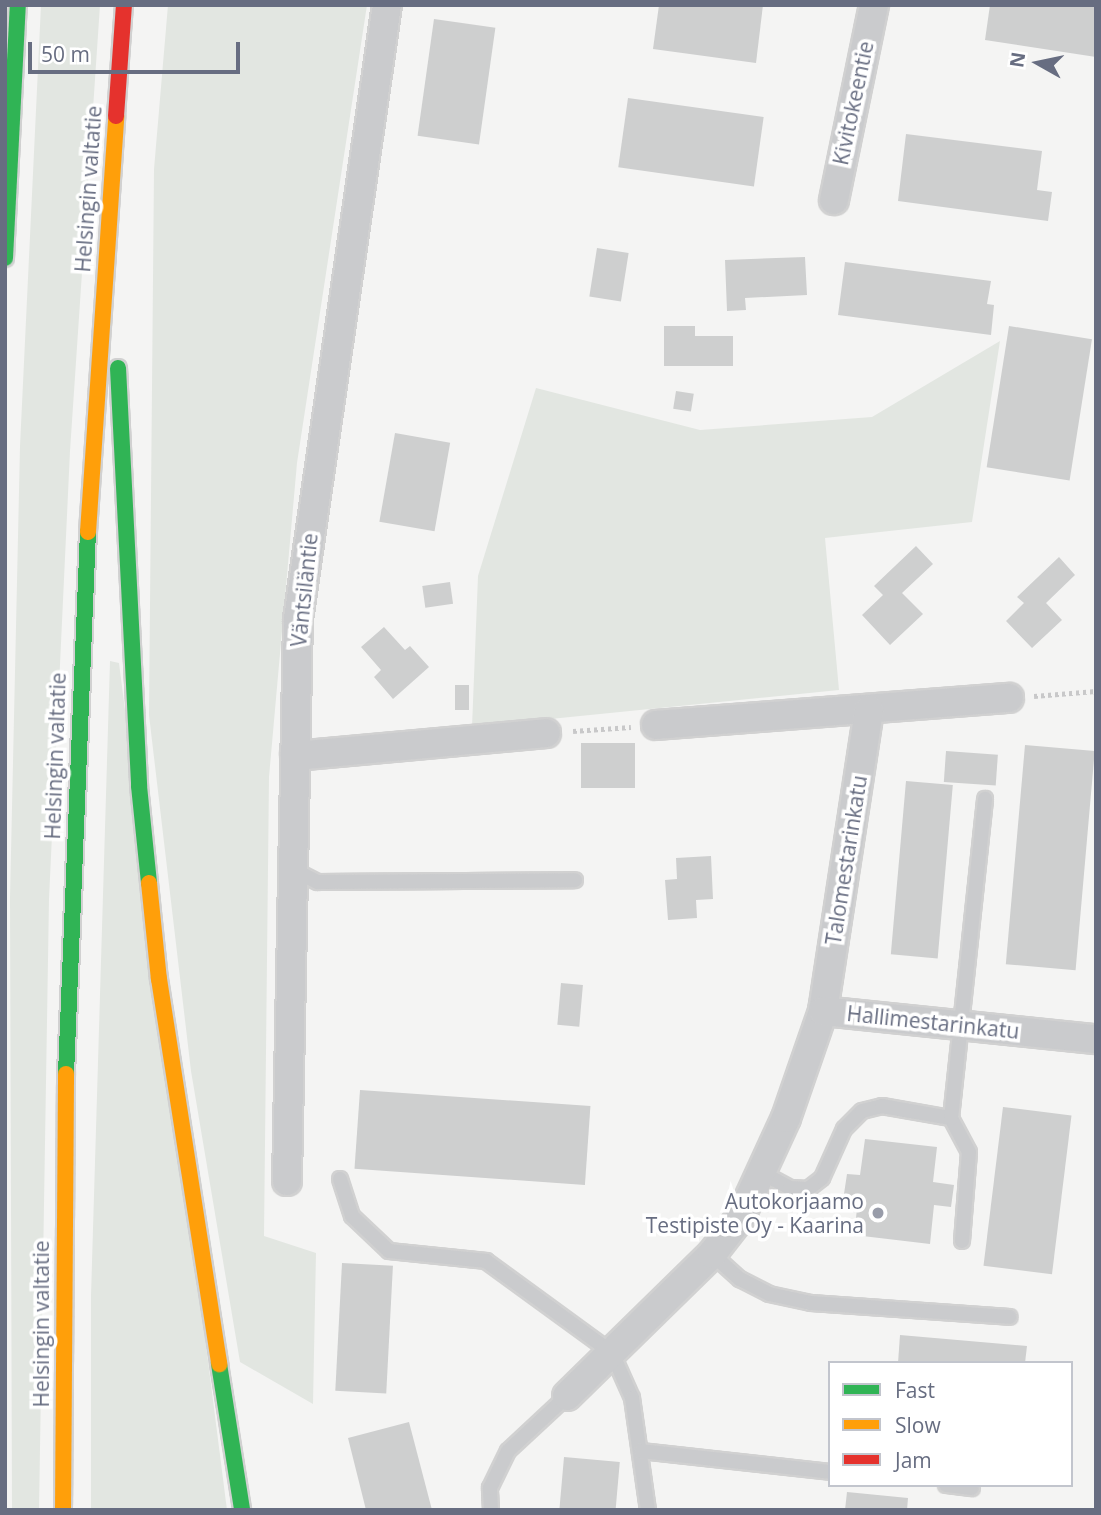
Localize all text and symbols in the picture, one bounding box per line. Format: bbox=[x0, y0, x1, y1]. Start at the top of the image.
scale bar bbox=[32, 28, 243, 72]
north arrow bbox=[1003, 28, 1073, 98]
street label: Kivitokeentie bbox=[828, 39, 878, 167]
text: 50 m bbox=[41, 40, 90, 68]
text: N bbox=[1003, 50, 1031, 69]
street label: Helsingin valtatie bbox=[70, 105, 106, 273]
street label: Väntsiläntie bbox=[285, 532, 323, 648]
street label: Helsingin valtatie bbox=[39, 672, 71, 840]
street label: Talomestarinkatu bbox=[820, 773, 872, 947]
street label: Hallimestarinkatu bbox=[846, 1000, 1020, 1044]
place label: Autokorjaamo Testipiste Oy - Kaarina bbox=[646, 1188, 864, 1238]
marker: Autokorjaamo Testipiste Oy - Kaarina bbox=[870, 1205, 886, 1221]
street label: Helsingin valtatie bbox=[28, 1241, 54, 1407]
legend bbox=[828, 1361, 1073, 1487]
text: Fast bbox=[895, 1376, 935, 1404]
text: Slow bbox=[895, 1411, 941, 1439]
text: Jam bbox=[895, 1446, 932, 1474]

